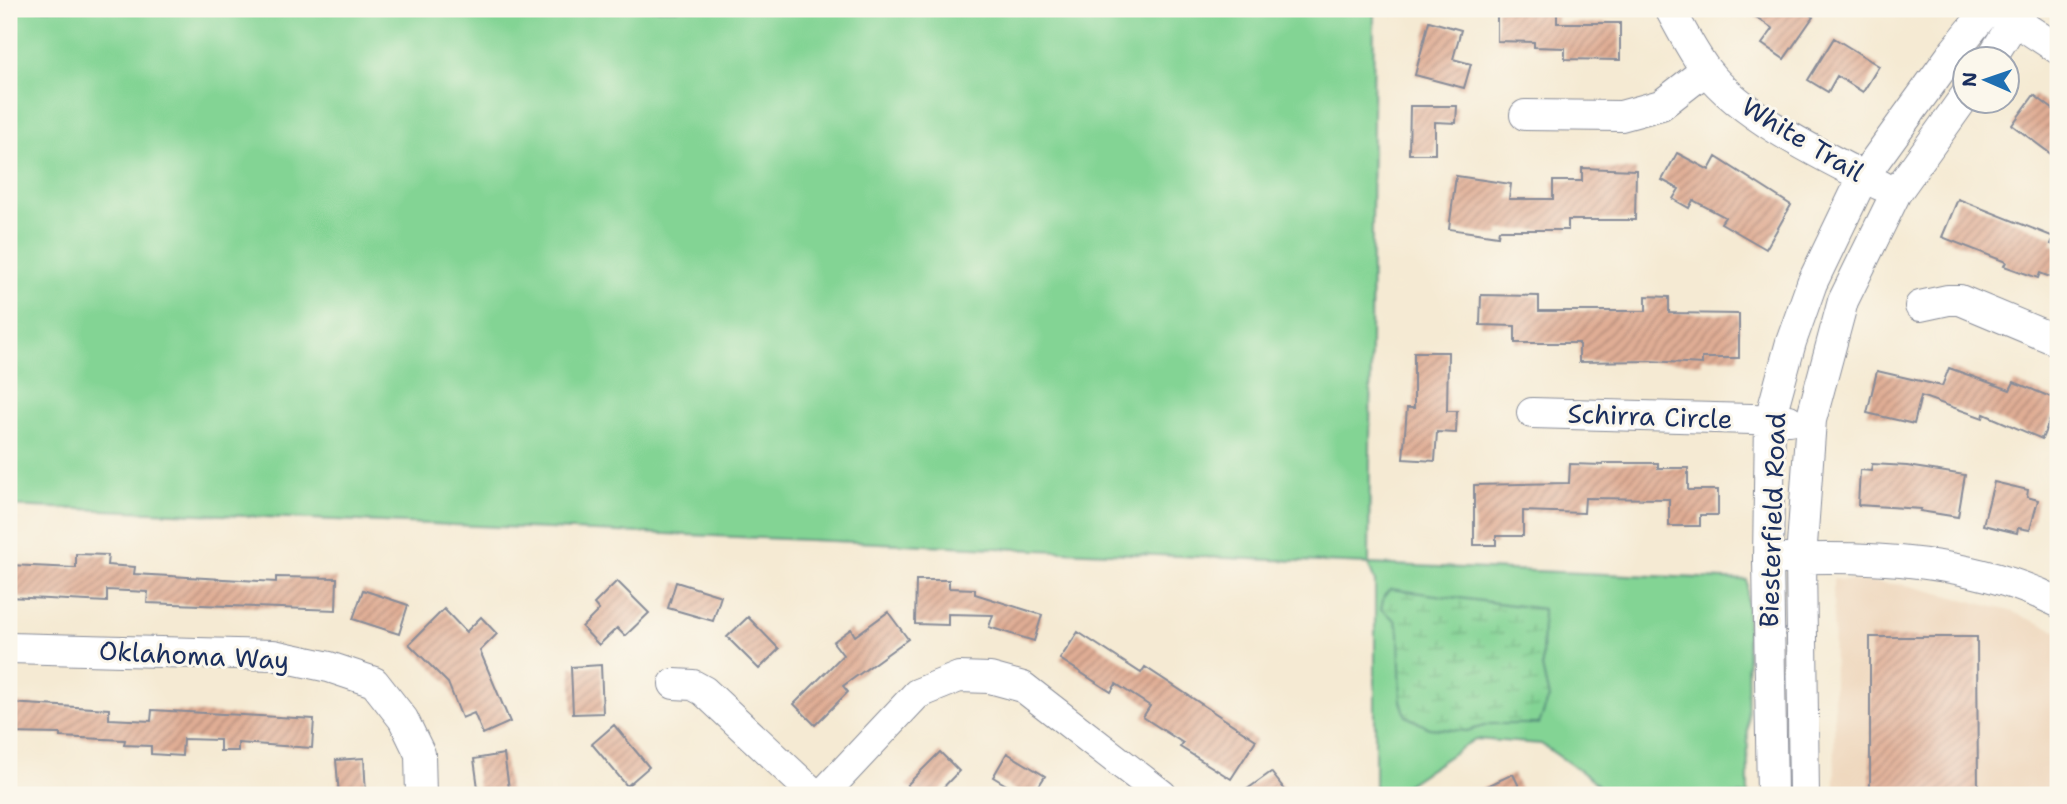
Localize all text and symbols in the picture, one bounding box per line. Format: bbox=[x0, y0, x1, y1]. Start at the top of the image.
north arrow bbox=[1952, 46, 2022, 116]
text: N bbox=[1957, 71, 1982, 87]
street label: White Trail bbox=[1735, 89, 1871, 189]
street label: Schirra Circle bbox=[1567, 396, 1733, 436]
street label: Biesterfield Road bbox=[1751, 412, 1793, 628]
street label: Oklahoma Way bbox=[98, 633, 290, 677]

